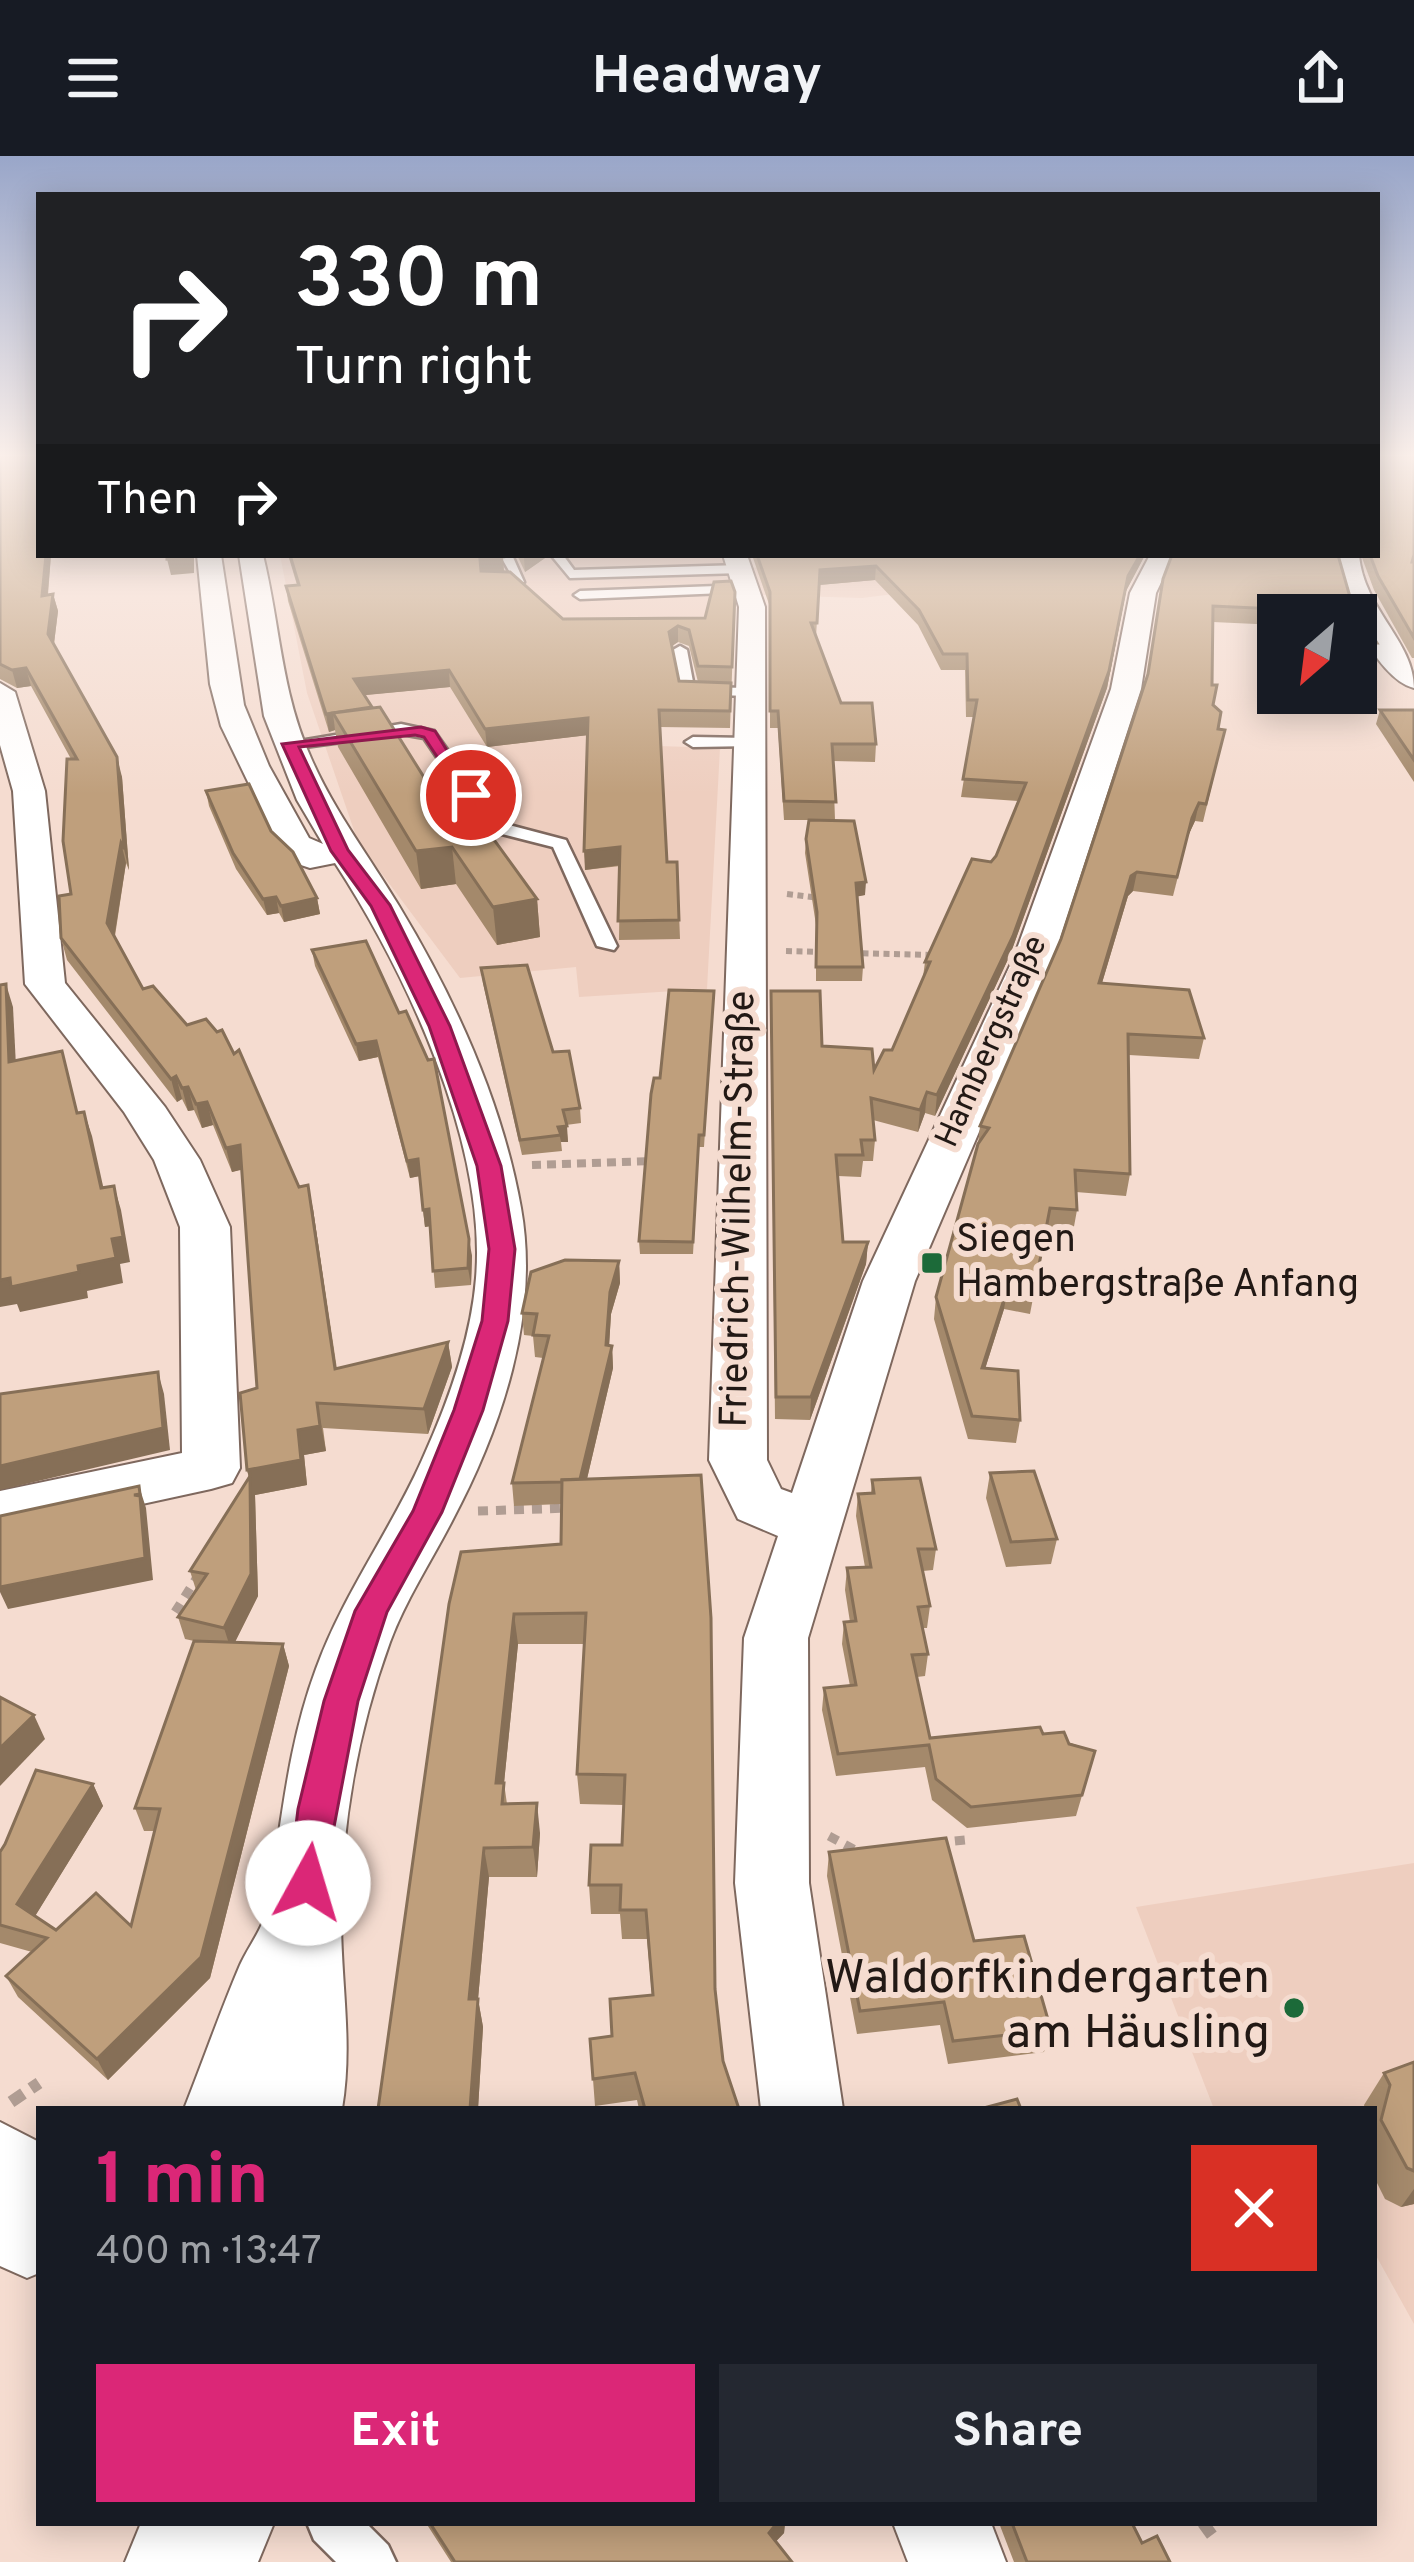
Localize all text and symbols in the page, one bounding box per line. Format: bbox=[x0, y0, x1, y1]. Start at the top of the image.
text: Headway bbox=[592, 44, 822, 113]
icon: menu bbox=[60, 45, 126, 111]
icon: share bbox=[1288, 45, 1354, 111]
text: 330 m bbox=[294, 231, 543, 337]
icon: right bbox=[96, 240, 252, 396]
text: Turn right bbox=[294, 335, 533, 404]
icon: right bbox=[222, 468, 288, 534]
text: Then bbox=[96, 473, 198, 530]
north arrow bbox=[1257, 594, 1377, 714]
map controls bbox=[1257, 594, 1377, 714]
pin bbox=[420, 744, 522, 846]
icon: arrive bbox=[438, 762, 504, 828]
street label: Hambergstraße bbox=[928, 930, 1058, 1154]
street label: Friedrich-Wilhelm-Straße bbox=[712, 990, 768, 1428]
place label: Siegen Hambergstraße Anfang bbox=[956, 1217, 1359, 1311]
marker: Siegen Hambergstraße Anfang bbox=[919, 1250, 945, 1276]
position arrow bbox=[245, 1820, 371, 1946]
place label: Waldorfkindergarten am Häusling bbox=[825, 1950, 1270, 2065]
marker: Waldorfkindergarten am Häusling bbox=[1281, 1995, 1307, 2021]
text: 1 min bbox=[96, 2138, 269, 2230]
button: close bbox=[1191, 2145, 1317, 2271]
text: 400 m · 13:47 bbox=[96, 2229, 322, 2278]
button: Exit bbox=[96, 2364, 695, 2502]
button: Share bbox=[719, 2364, 1317, 2502]

